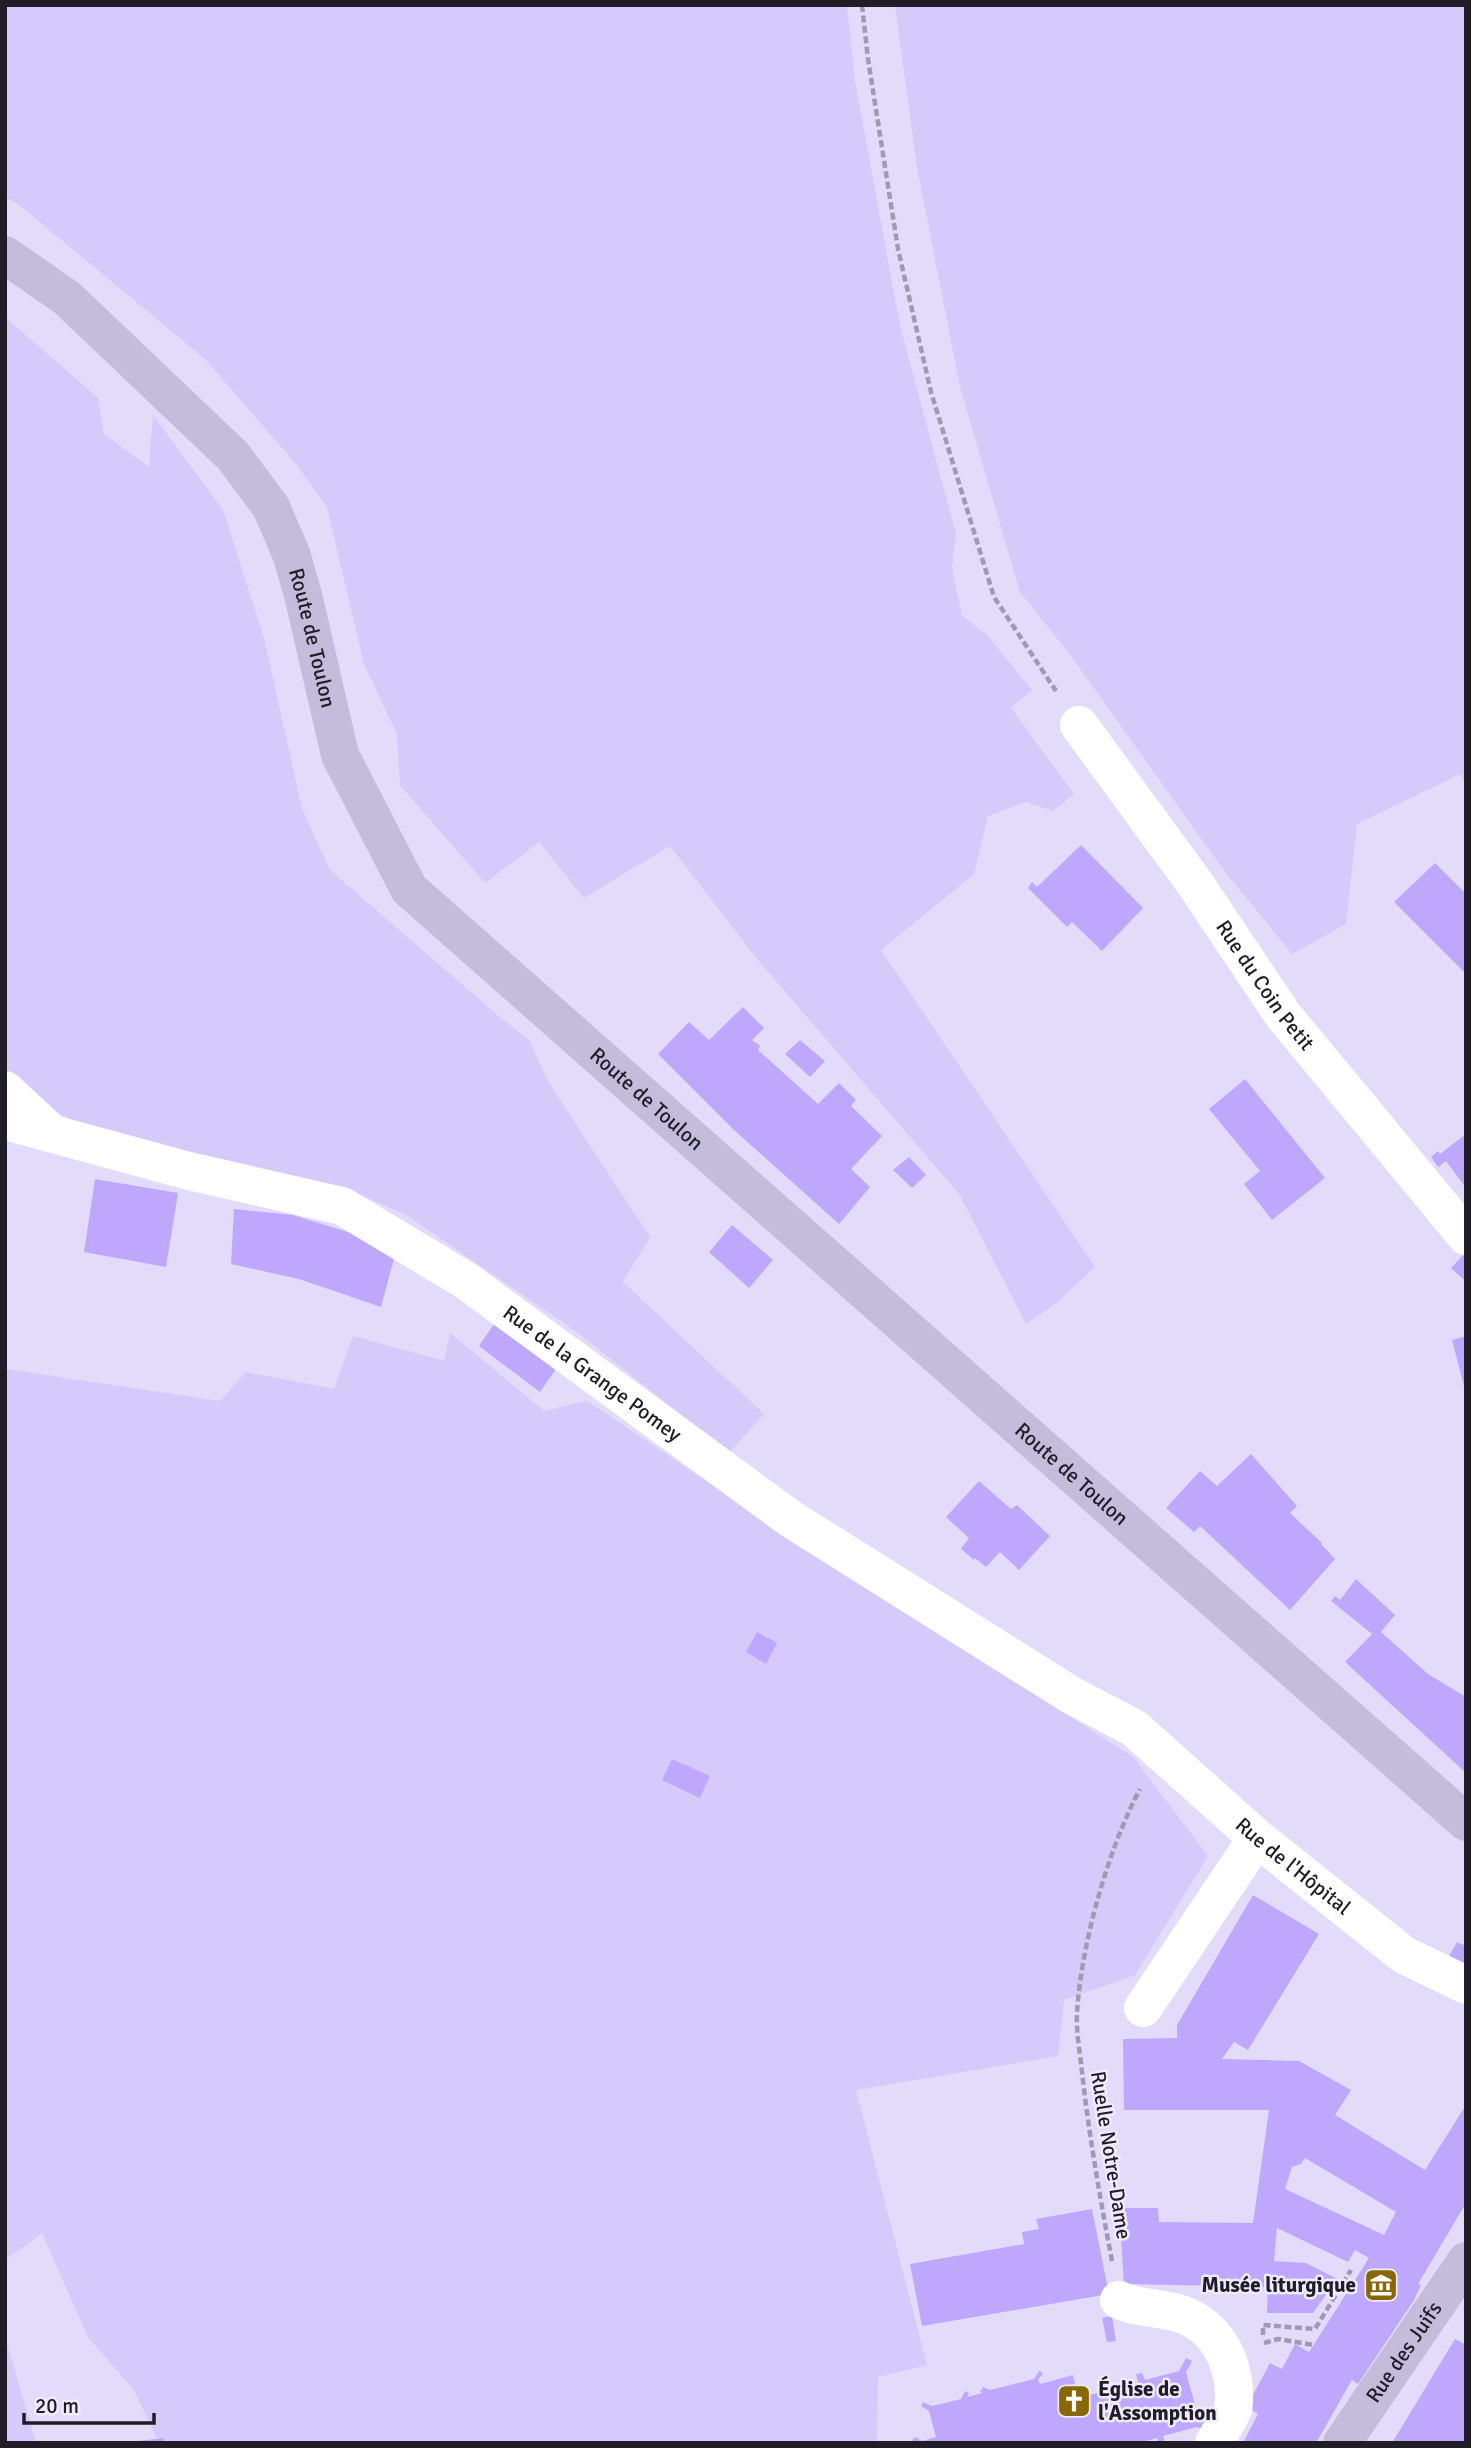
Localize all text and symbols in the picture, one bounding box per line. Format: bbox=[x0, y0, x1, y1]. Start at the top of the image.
street label: Route de Toulon bbox=[283, 565, 342, 710]
street label: Rue du Coin Petit bbox=[1210, 915, 1320, 1056]
street label: Route de Toulon bbox=[585, 1042, 709, 1156]
street label: Rue de la Grange Pomey bbox=[498, 1299, 687, 1447]
street label: Route de Toulon bbox=[1010, 1417, 1134, 1531]
street label: Rue de l'Hôpital bbox=[1230, 1812, 1356, 1921]
street label: Ruelle Notre-Dame bbox=[1085, 2069, 1137, 2241]
museum icon: Musée liturgique bbox=[1362, 2266, 1400, 2304]
place label: Musée liturgique bbox=[1202, 2272, 1356, 2298]
street label: Rue des Juifs bbox=[1360, 2296, 1448, 2408]
place label: Église de l'Assomption bbox=[1098, 2375, 1217, 2426]
scale bar bbox=[24, 2382, 154, 2426]
church icon: Église de l'Assomption bbox=[1055, 2382, 1093, 2420]
text: 20 m bbox=[35, 2393, 79, 2419]

